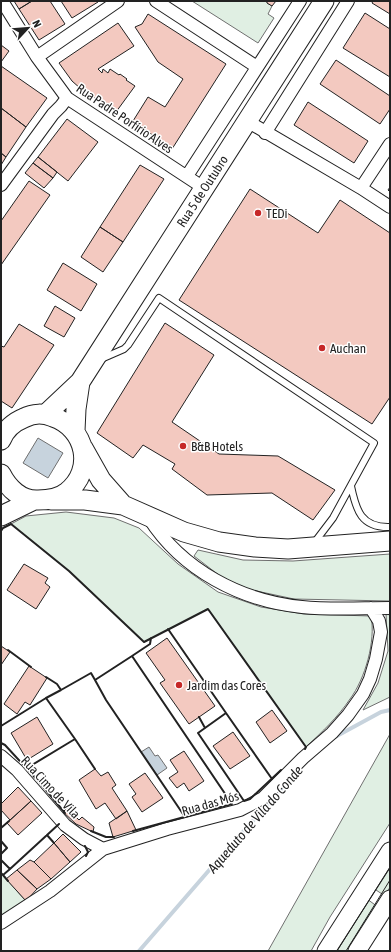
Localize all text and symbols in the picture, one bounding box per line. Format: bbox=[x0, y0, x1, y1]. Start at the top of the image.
north arrow bbox=[8, 8, 48, 48]
text: N bbox=[30, 18, 44, 29]
street label: Rua Padre Porfírio Alves bbox=[74, 81, 176, 157]
street label: Rua 5 de Outubro bbox=[174, 153, 231, 230]
place label: TEDi bbox=[266, 206, 288, 221]
marker: TEDi bbox=[253, 208, 263, 218]
place label: Auchan bbox=[330, 341, 366, 356]
marker: Auchan bbox=[317, 343, 327, 353]
place label: B&B Hotels bbox=[191, 439, 243, 454]
marker: B&B Hotels bbox=[178, 441, 188, 451]
place label: Jardim das Cores bbox=[187, 678, 267, 693]
marker: Jardim das Cores bbox=[174, 680, 184, 690]
street label: Rua Cimo de Vila bbox=[18, 753, 83, 821]
water label: Aqueduto de Vila do Conde bbox=[203, 762, 306, 877]
street label: Rua das Mós bbox=[180, 788, 241, 819]

